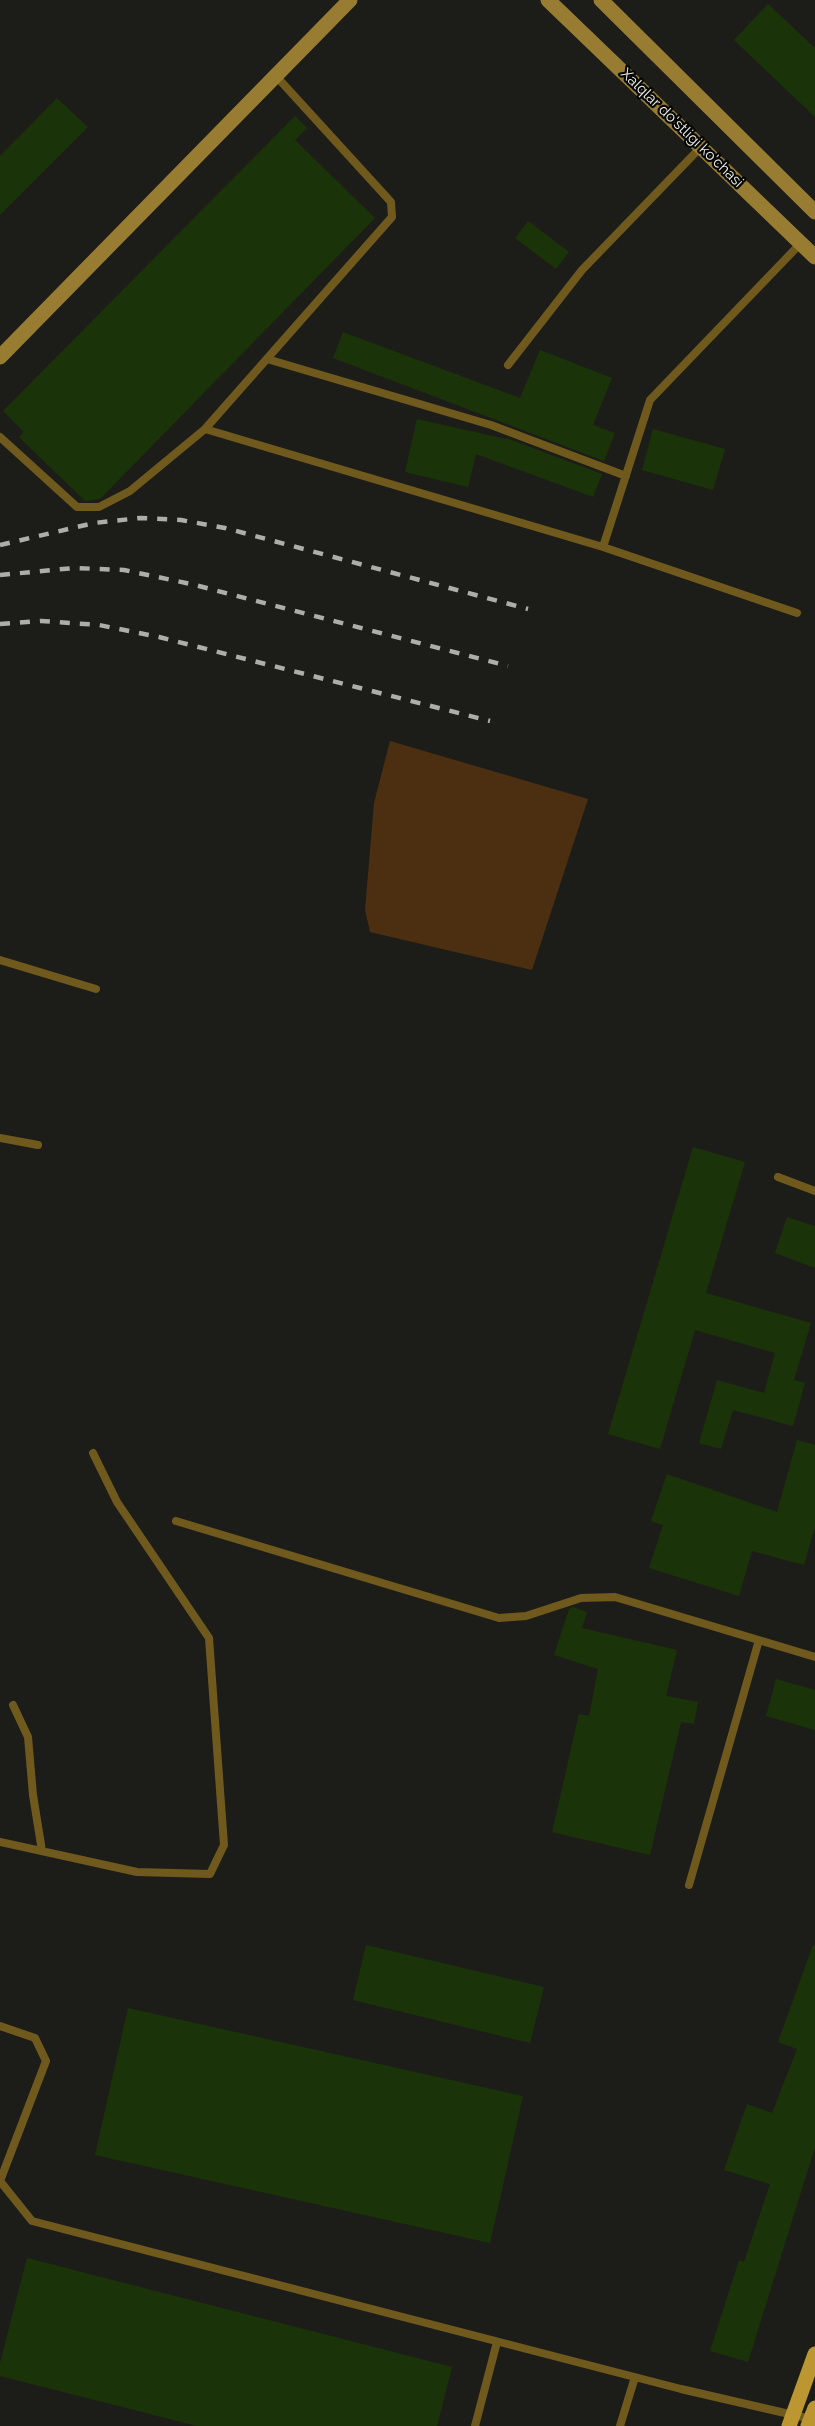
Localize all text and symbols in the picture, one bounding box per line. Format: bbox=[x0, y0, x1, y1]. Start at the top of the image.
street label: Xalqlar do'stligi ko'chasi bbox=[617, 65, 747, 191]

